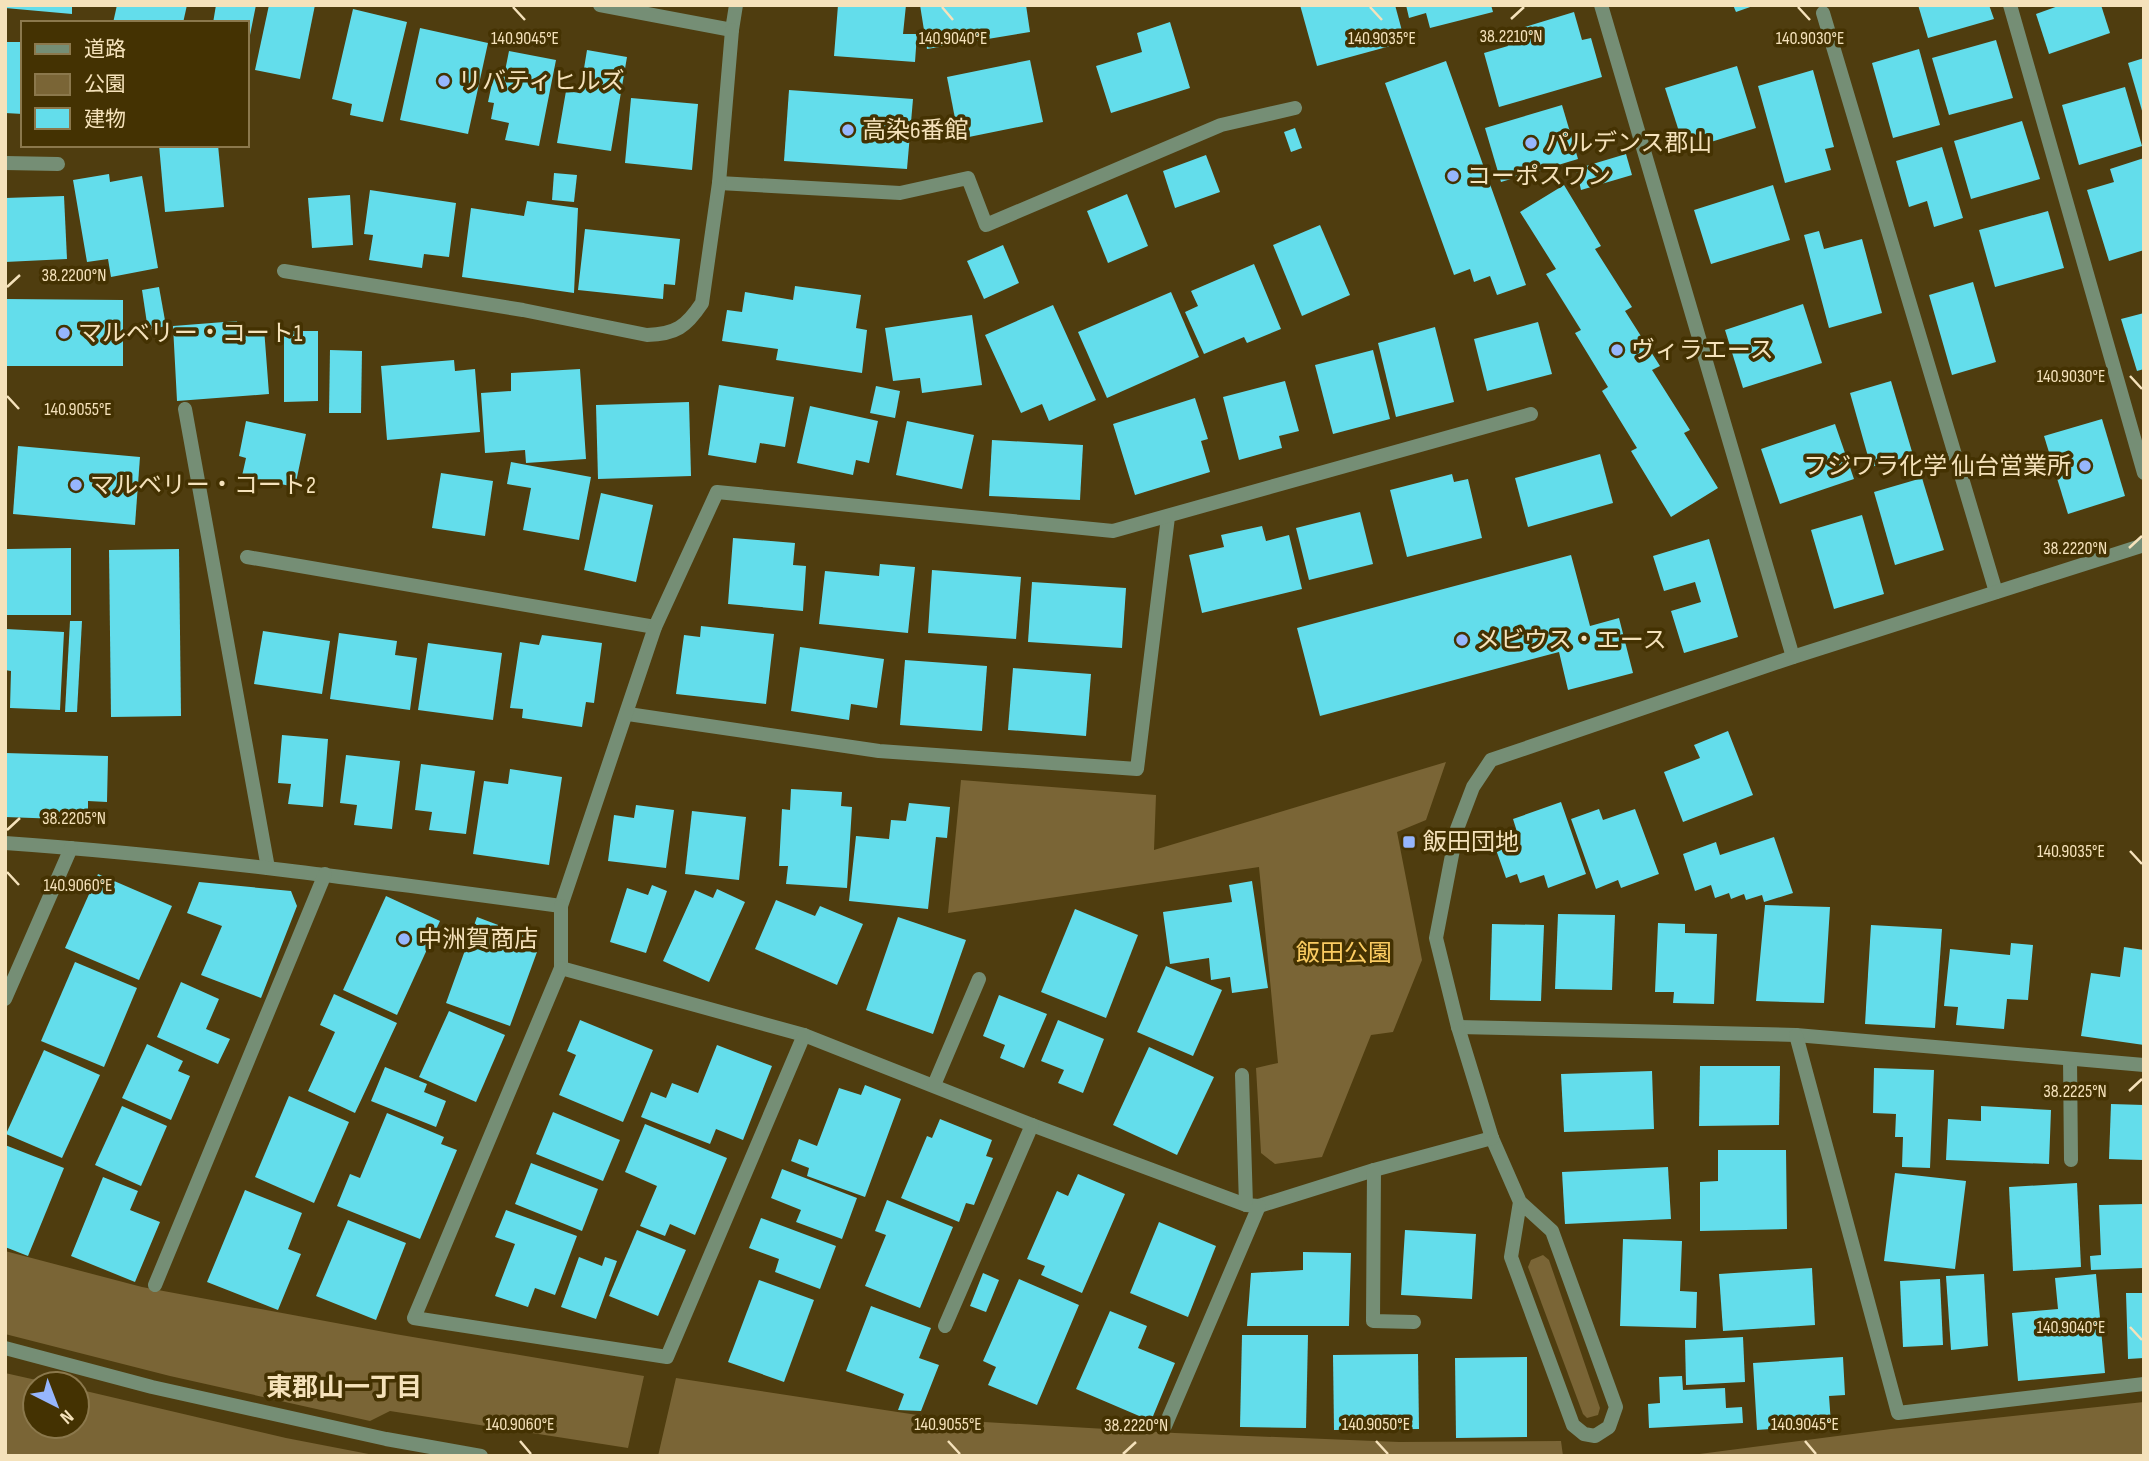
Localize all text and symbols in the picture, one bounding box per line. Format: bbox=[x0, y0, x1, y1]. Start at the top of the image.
legend bbox=[21, 21, 248, 147]
text: 38.2210°N bbox=[1479, 26, 1543, 47]
text: 140.9045°E bbox=[491, 28, 559, 49]
text: 140.9040°E bbox=[919, 28, 987, 49]
text: 140.9035°E bbox=[1348, 28, 1416, 49]
text: 140.9030°E bbox=[1776, 28, 1844, 49]
text: 道路 bbox=[84, 37, 126, 62]
place label: リバティヒルズ bbox=[458, 67, 625, 96]
text: 公園 bbox=[84, 72, 126, 97]
marker: リバティヒルズ bbox=[436, 73, 452, 89]
text: 建物 bbox=[84, 107, 126, 132]
place label: 高染6番館 bbox=[862, 116, 969, 145]
marker: 高染6番館 bbox=[840, 122, 856, 138]
place label: パルデンス郡山 bbox=[1545, 129, 1713, 158]
marker: パルデンス郡山 bbox=[1523, 135, 1539, 151]
place label: コーポスワン bbox=[1467, 162, 1611, 191]
marker: コーポスワン bbox=[1445, 168, 1461, 184]
text: 38.2200°N bbox=[42, 265, 106, 286]
place label: マルベリー・コート1 bbox=[78, 319, 303, 348]
marker: マルベリー・コート1 bbox=[56, 325, 72, 341]
place label: ヴィラエース bbox=[1631, 336, 1774, 365]
marker: ヴィラエース bbox=[1609, 342, 1625, 358]
text: 140.9030°E bbox=[2037, 366, 2105, 387]
text: 140.9055°E bbox=[44, 399, 112, 420]
place label: フジワラ化学 仙台営業所 bbox=[1803, 452, 2071, 481]
marker: フジワラ化学 仙台営業所 bbox=[2077, 458, 2093, 474]
place label: マルベリー・コート2 bbox=[90, 471, 316, 500]
marker: マルベリー・コート2 bbox=[68, 477, 84, 493]
text: 38.2220°N bbox=[2043, 538, 2107, 559]
place label: メビウス・エース bbox=[1476, 626, 1667, 655]
marker: メビウス・エース bbox=[1454, 632, 1470, 648]
text: 38.2205°N bbox=[42, 808, 106, 829]
place label: 飯田団地 bbox=[1423, 828, 1519, 857]
marker: 飯田団地 bbox=[1401, 834, 1417, 850]
text: 140.9035°E bbox=[2037, 841, 2105, 862]
text: 140.9060°E bbox=[44, 875, 112, 896]
place label: 中洲賀商店 bbox=[418, 925, 538, 954]
marker: 中洲賀商店 bbox=[396, 931, 412, 947]
park label: 飯田公園 bbox=[1296, 939, 1392, 968]
text: 38.2225°N bbox=[2043, 1081, 2107, 1102]
text: 140.9040°E bbox=[2037, 1317, 2105, 1338]
north arrow bbox=[21, 1370, 91, 1440]
district label: 東郡山一丁目 bbox=[266, 1373, 422, 1404]
text: N bbox=[55, 1405, 78, 1428]
text: 140.9060°E bbox=[486, 1414, 554, 1435]
text: 140.9055°E bbox=[914, 1414, 982, 1435]
text: 140.9050°E bbox=[1342, 1414, 1410, 1435]
text: 140.9045°E bbox=[1771, 1414, 1839, 1435]
text: 38.2220°N bbox=[1104, 1415, 1168, 1436]

